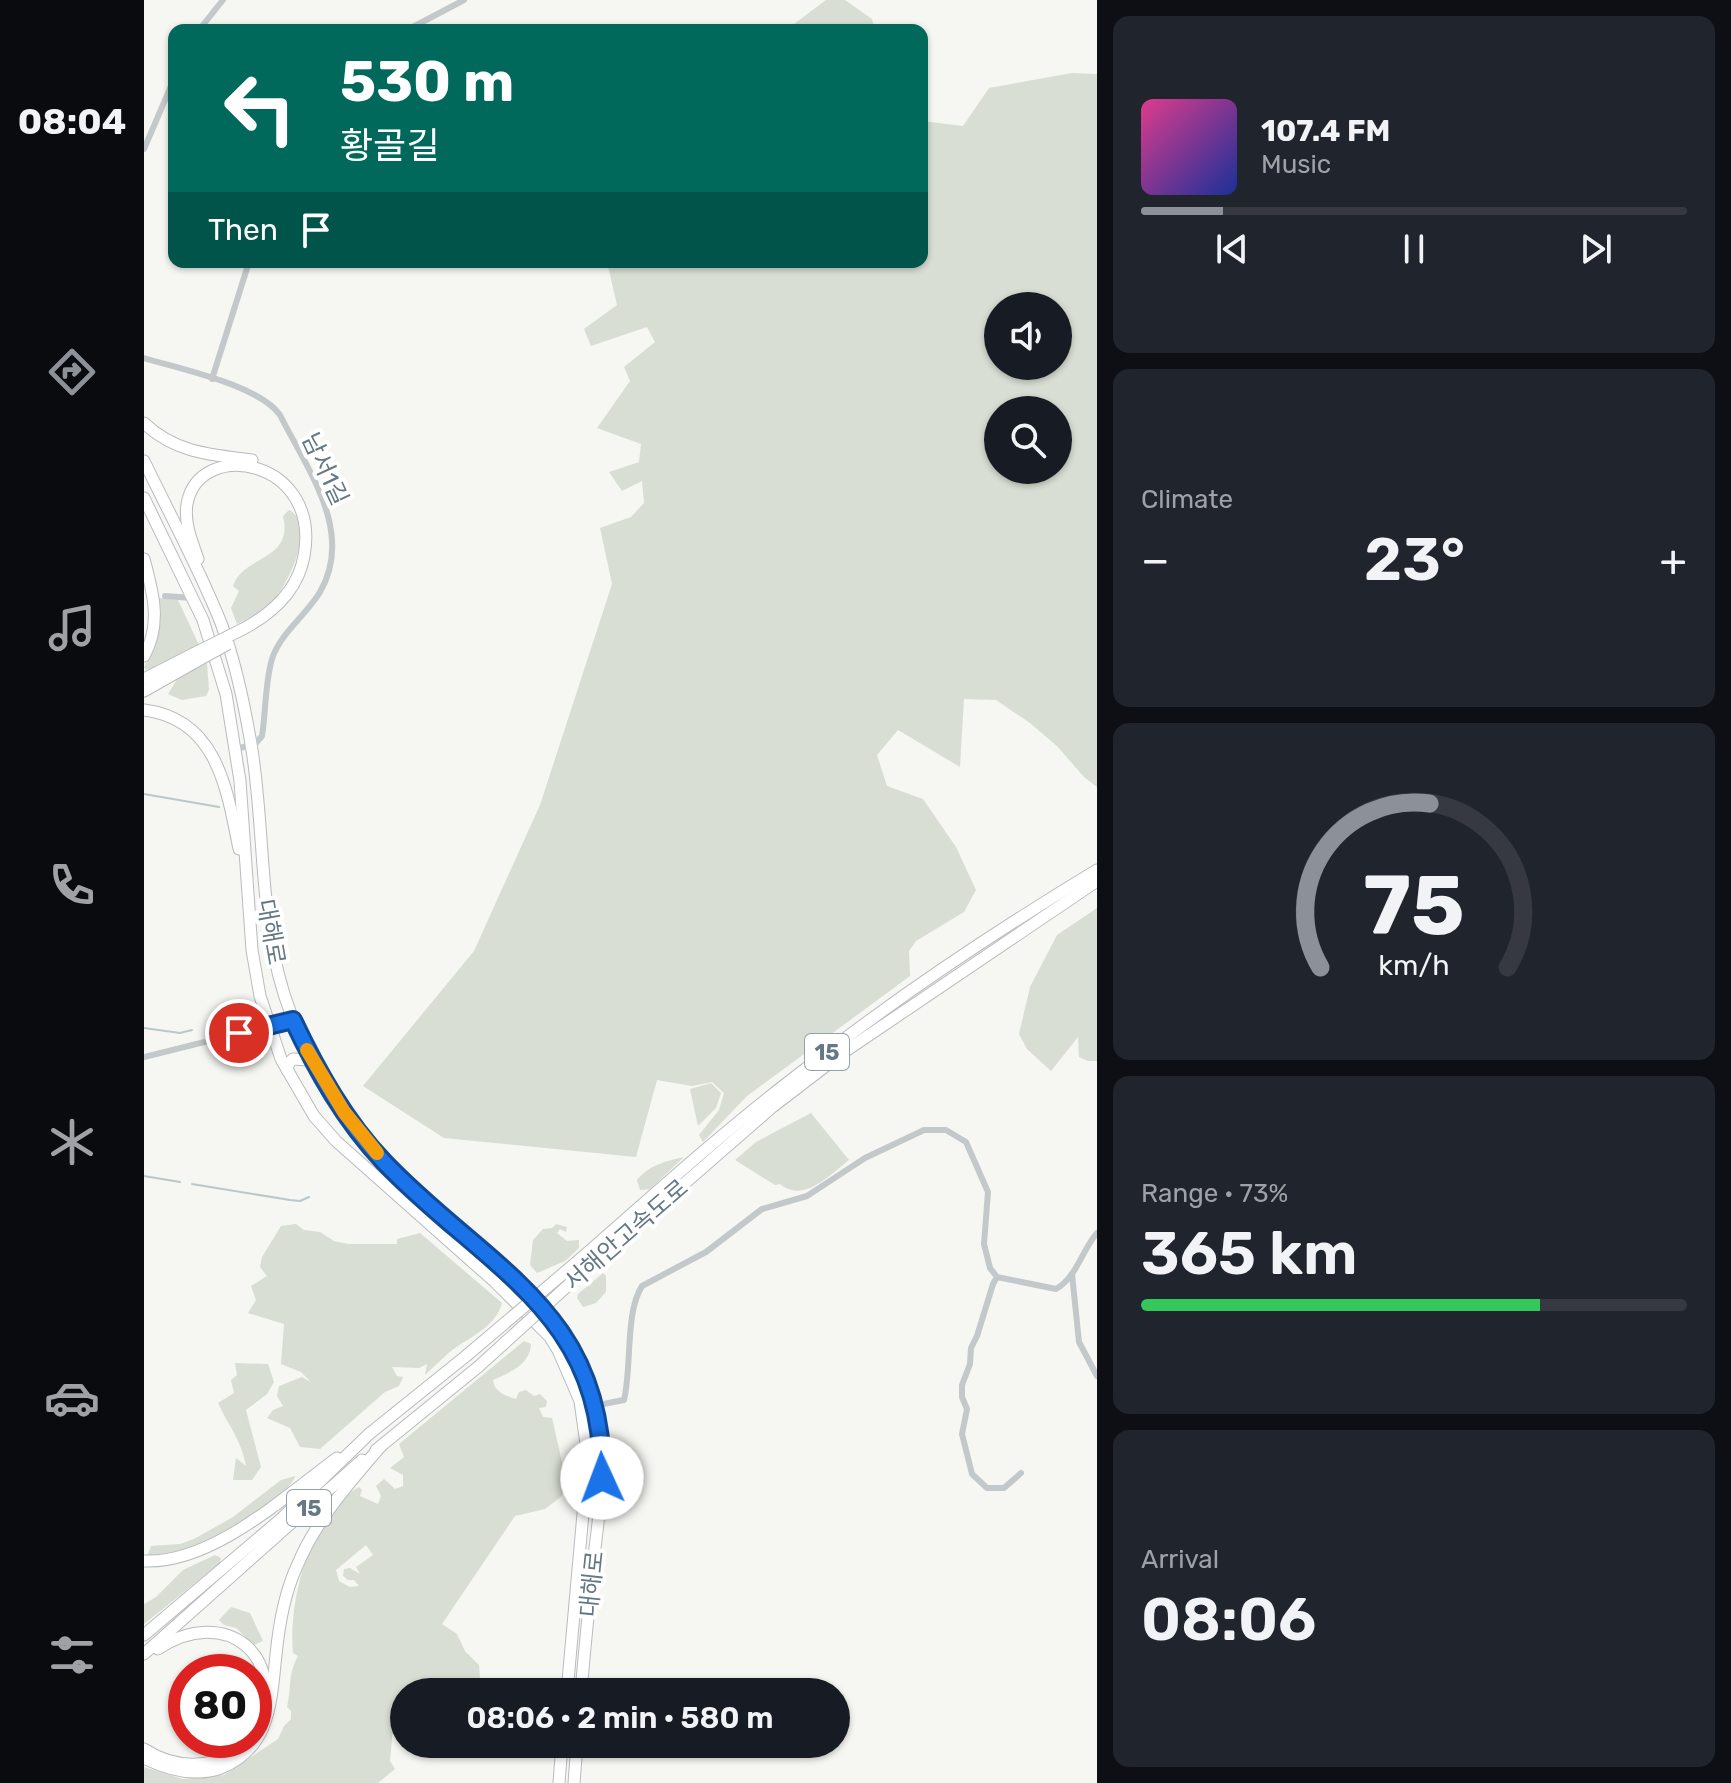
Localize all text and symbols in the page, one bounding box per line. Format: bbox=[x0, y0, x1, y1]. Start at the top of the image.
text: 530 m bbox=[340, 49, 514, 115]
icon: left bbox=[208, 56, 312, 160]
text: 08:04 bbox=[18, 100, 126, 143]
text: 107.4 FM bbox=[1261, 113, 1390, 149]
text: 황골길 bbox=[340, 124, 439, 167]
text: Music bbox=[1261, 149, 1331, 180]
icon: arrive bbox=[294, 208, 338, 252]
text: Then bbox=[208, 212, 278, 248]
icon: previous bbox=[1210, 227, 1254, 271]
icon: pause bbox=[1392, 227, 1436, 271]
icon: next bbox=[1574, 227, 1618, 271]
map controls bbox=[984, 292, 1072, 484]
button: sound bbox=[984, 292, 1072, 380]
icon: directions bbox=[44, 344, 100, 400]
button: search bbox=[984, 396, 1072, 484]
street label: 남서1길 bbox=[296, 428, 354, 510]
text: Climate bbox=[1141, 484, 1233, 515]
text: 23° bbox=[1364, 524, 1465, 595]
text: − bbox=[1141, 534, 1170, 586]
text: + bbox=[1660, 534, 1687, 586]
icon: music bbox=[44, 600, 100, 656]
text: 75 bbox=[1363, 855, 1465, 954]
icon: phone bbox=[44, 857, 100, 913]
street label: 대해로 bbox=[251, 897, 291, 967]
text: km/h bbox=[1378, 948, 1450, 982]
pin bbox=[205, 999, 273, 1067]
icon: arrive bbox=[217, 1011, 261, 1055]
road number: 15 bbox=[805, 1034, 849, 1070]
icon: climate bbox=[44, 1114, 100, 1170]
street label: 서해안고속도로 bbox=[558, 1174, 694, 1296]
text: Range · 73% bbox=[1141, 1178, 1288, 1209]
text: 365 km bbox=[1141, 1218, 1358, 1289]
icon: car bbox=[44, 1370, 100, 1426]
position arrow bbox=[560, 1436, 644, 1520]
road number: 15 bbox=[287, 1490, 331, 1526]
text: Arrival bbox=[1141, 1544, 1219, 1575]
street label: 대해로 bbox=[575, 1550, 609, 1618]
text: 08:06 bbox=[1141, 1584, 1316, 1655]
icon: filters bbox=[44, 1627, 100, 1683]
speed limit sign: 80 bbox=[168, 1654, 272, 1758]
text: 08:06 · 2 min · 580 m bbox=[466, 1700, 774, 1736]

